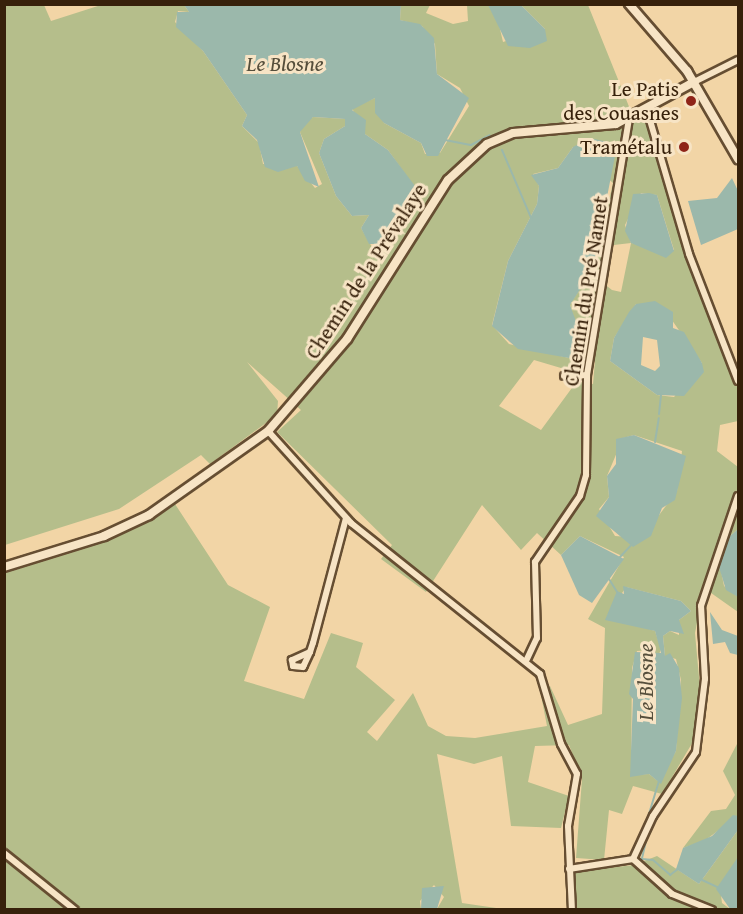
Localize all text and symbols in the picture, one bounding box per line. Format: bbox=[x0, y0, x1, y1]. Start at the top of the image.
water label: Le Blosne bbox=[246, 51, 324, 77]
place label: Le Patis des Couasnes bbox=[563, 76, 679, 126]
marker: Le Patis des Couasnes bbox=[684, 94, 698, 108]
place label: Tramétalu bbox=[580, 134, 672, 160]
marker: Tramétalu bbox=[677, 140, 691, 154]
street label: Chemin de la Prévalaye bbox=[300, 179, 432, 363]
street label: Chemin du Pré Namet bbox=[559, 194, 613, 388]
water label: Le Blosne bbox=[633, 643, 659, 721]

